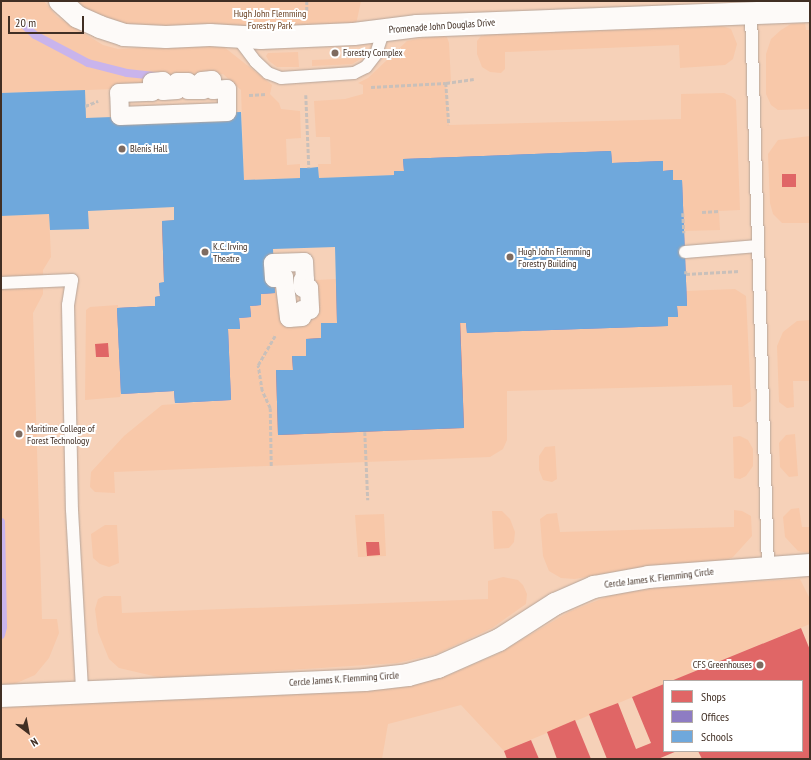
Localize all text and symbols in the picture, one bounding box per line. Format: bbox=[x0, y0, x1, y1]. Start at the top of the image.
park label: Hugh John Flemming Forestry Park bbox=[234, 7, 306, 30]
scale bar bbox=[10, 8, 86, 34]
text: 20 m bbox=[15, 15, 36, 30]
street label: Promenade John Douglas Drive bbox=[388, 16, 496, 36]
place label: Forestry Complex bbox=[343, 47, 403, 59]
marker: Forestry Complex bbox=[330, 48, 340, 58]
place label: Blenis Hall bbox=[130, 143, 167, 155]
marker: Blenis Hall bbox=[117, 144, 127, 154]
place label: K.C. Irving Theatre bbox=[213, 240, 248, 264]
place label: Hugh John Flemming Forestry Building bbox=[518, 245, 591, 268]
marker: K.C. Irving Theatre bbox=[200, 247, 210, 257]
marker: Hugh John Flemming Forestry Building bbox=[505, 252, 515, 262]
place label: Maritime College of Forest Technology bbox=[27, 422, 95, 446]
marker: Maritime College of Forest Technology bbox=[14, 429, 24, 439]
street label: Cercle James K. Flemming Circle bbox=[603, 565, 715, 591]
place label: CFS Greenhouses bbox=[693, 659, 752, 671]
marker: CFS Greenhouses bbox=[755, 660, 765, 670]
street label: Cercle James K. Flemming Circle bbox=[288, 669, 400, 689]
legend bbox=[663, 680, 803, 752]
text: Shops bbox=[701, 689, 726, 704]
text: Offices bbox=[701, 709, 729, 724]
north arrow bbox=[8, 712, 48, 752]
text: Schools bbox=[701, 729, 733, 744]
text: N bbox=[28, 735, 41, 750]

